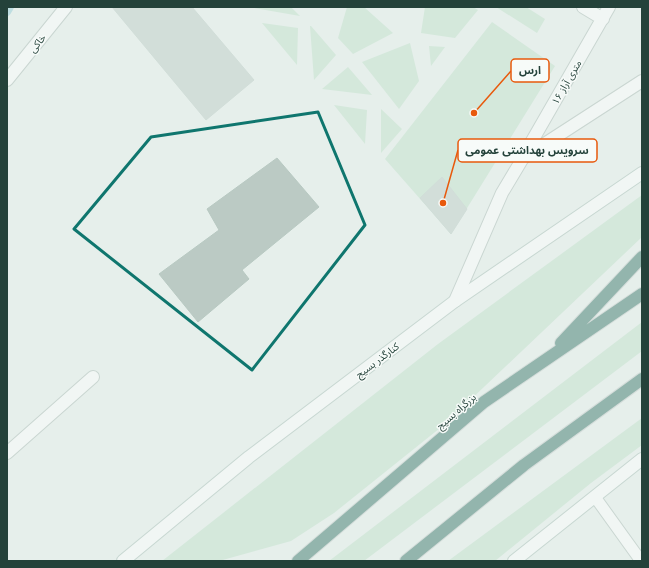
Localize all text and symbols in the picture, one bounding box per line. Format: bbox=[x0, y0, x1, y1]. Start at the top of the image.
street label: خاکی bbox=[27, 32, 48, 55]
street label: ۱۶ متری آراز bbox=[549, 58, 584, 107]
callout: ارس bbox=[511, 59, 549, 82]
text: ارس bbox=[519, 64, 541, 77]
callout: سرویس بهداشتی عمومی bbox=[458, 139, 597, 162]
text: سرویس بهداشتی عمومی bbox=[465, 144, 589, 157]
street label: کنارگذر بسیج bbox=[354, 340, 403, 382]
street label: بزرگراه بسیج bbox=[434, 391, 480, 433]

